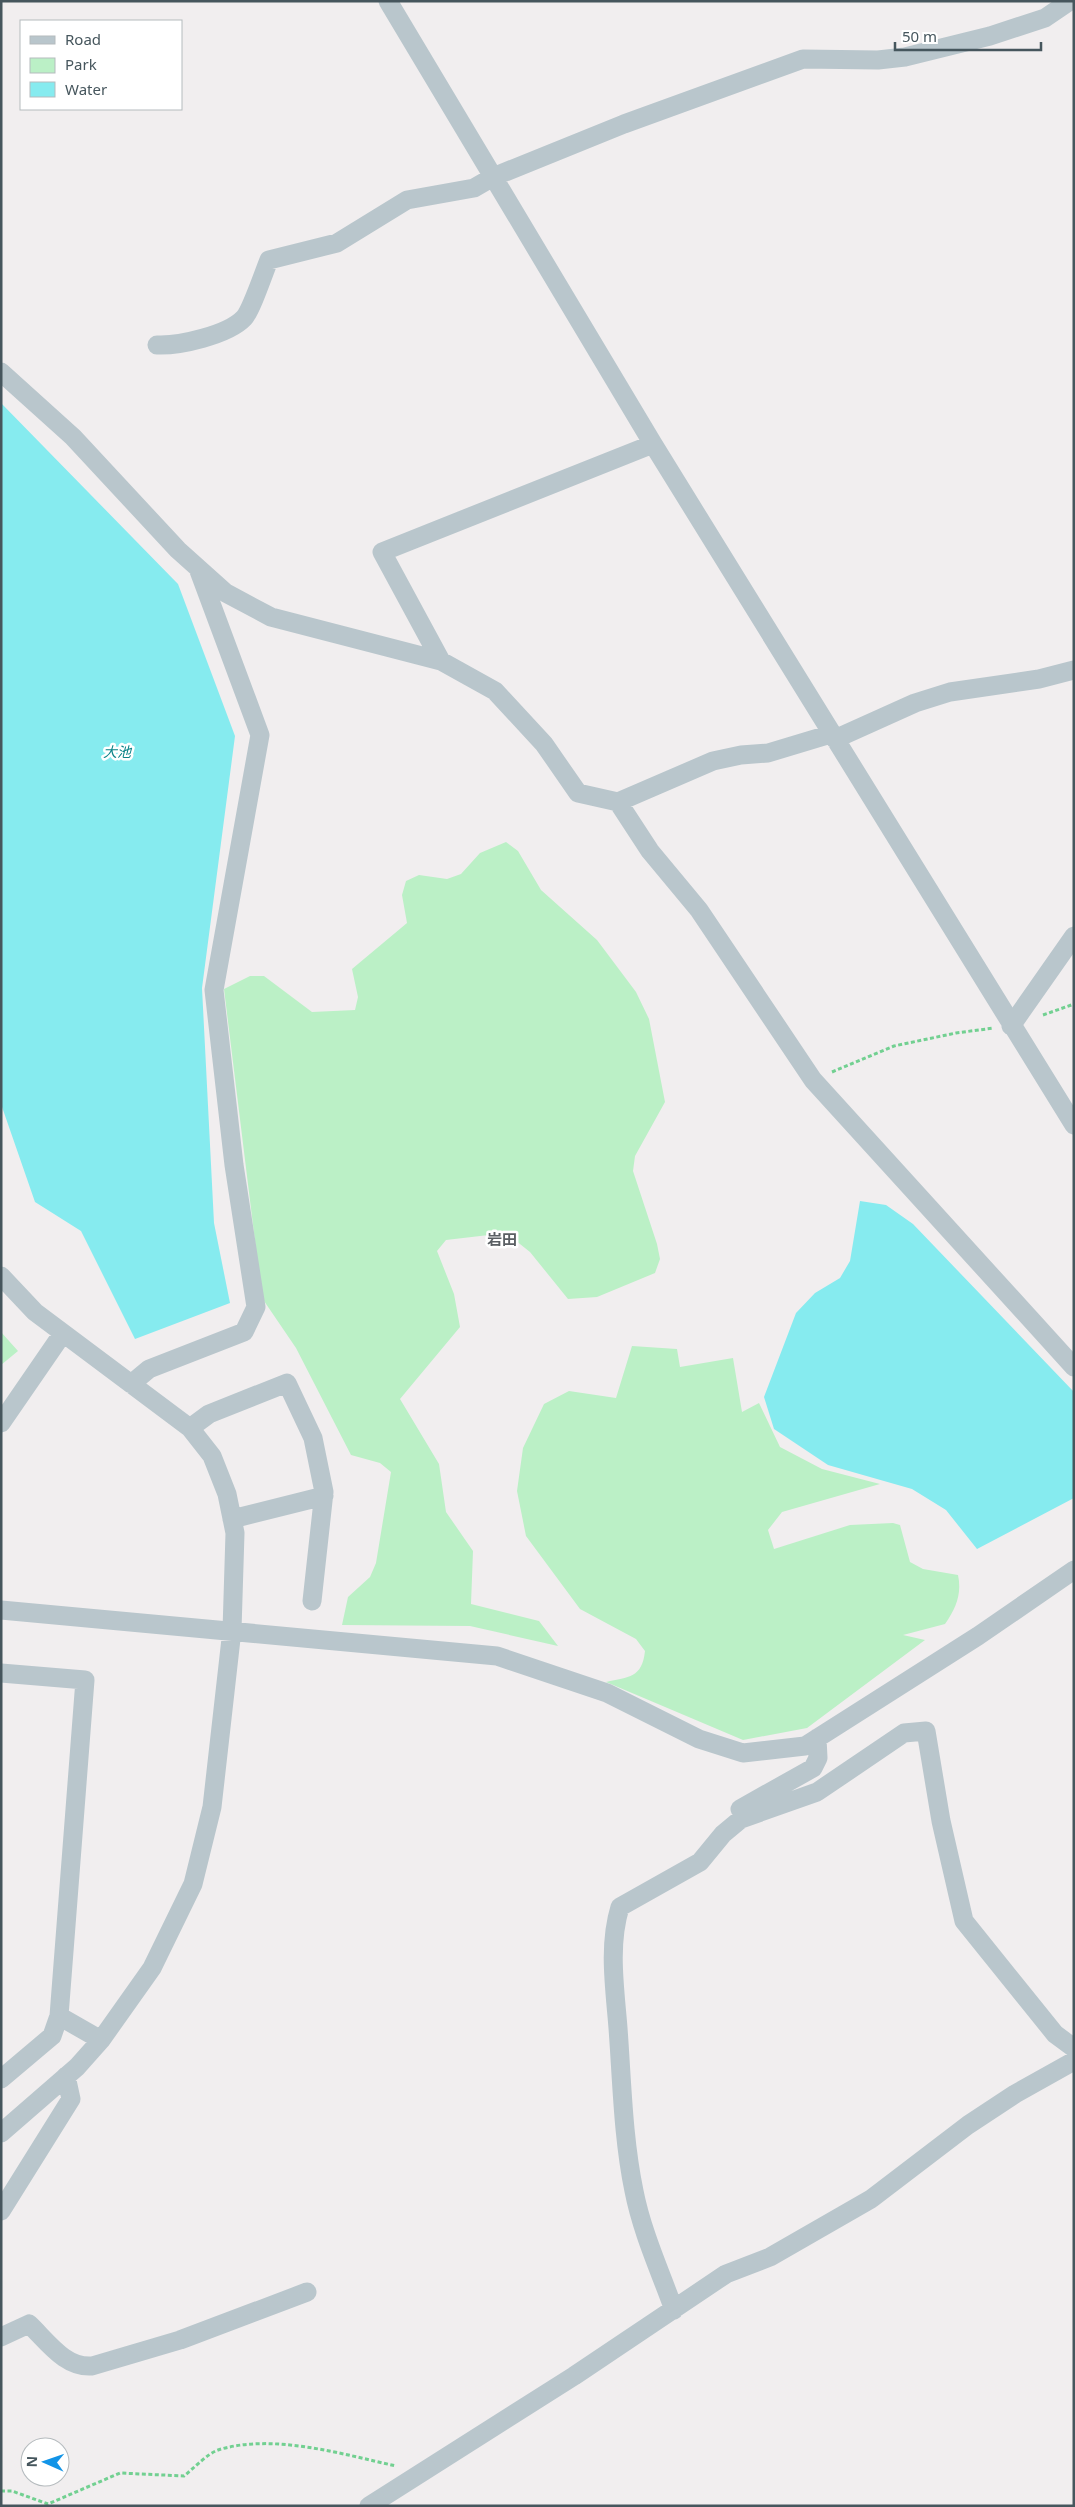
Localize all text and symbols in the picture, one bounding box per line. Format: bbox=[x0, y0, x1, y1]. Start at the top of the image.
legend bbox=[20, 20, 182, 110]
scale bar bbox=[895, 20, 1041, 52]
text: 50 m bbox=[902, 26, 937, 46]
text: Road bbox=[65, 29, 101, 49]
text: Park bbox=[65, 54, 97, 74]
text: Water bbox=[65, 79, 107, 99]
water label: 大池 bbox=[103, 742, 133, 761]
district label: 岩田 bbox=[487, 1229, 517, 1249]
north arrow bbox=[20, 2437, 70, 2487]
text: N bbox=[22, 2456, 41, 2468]

